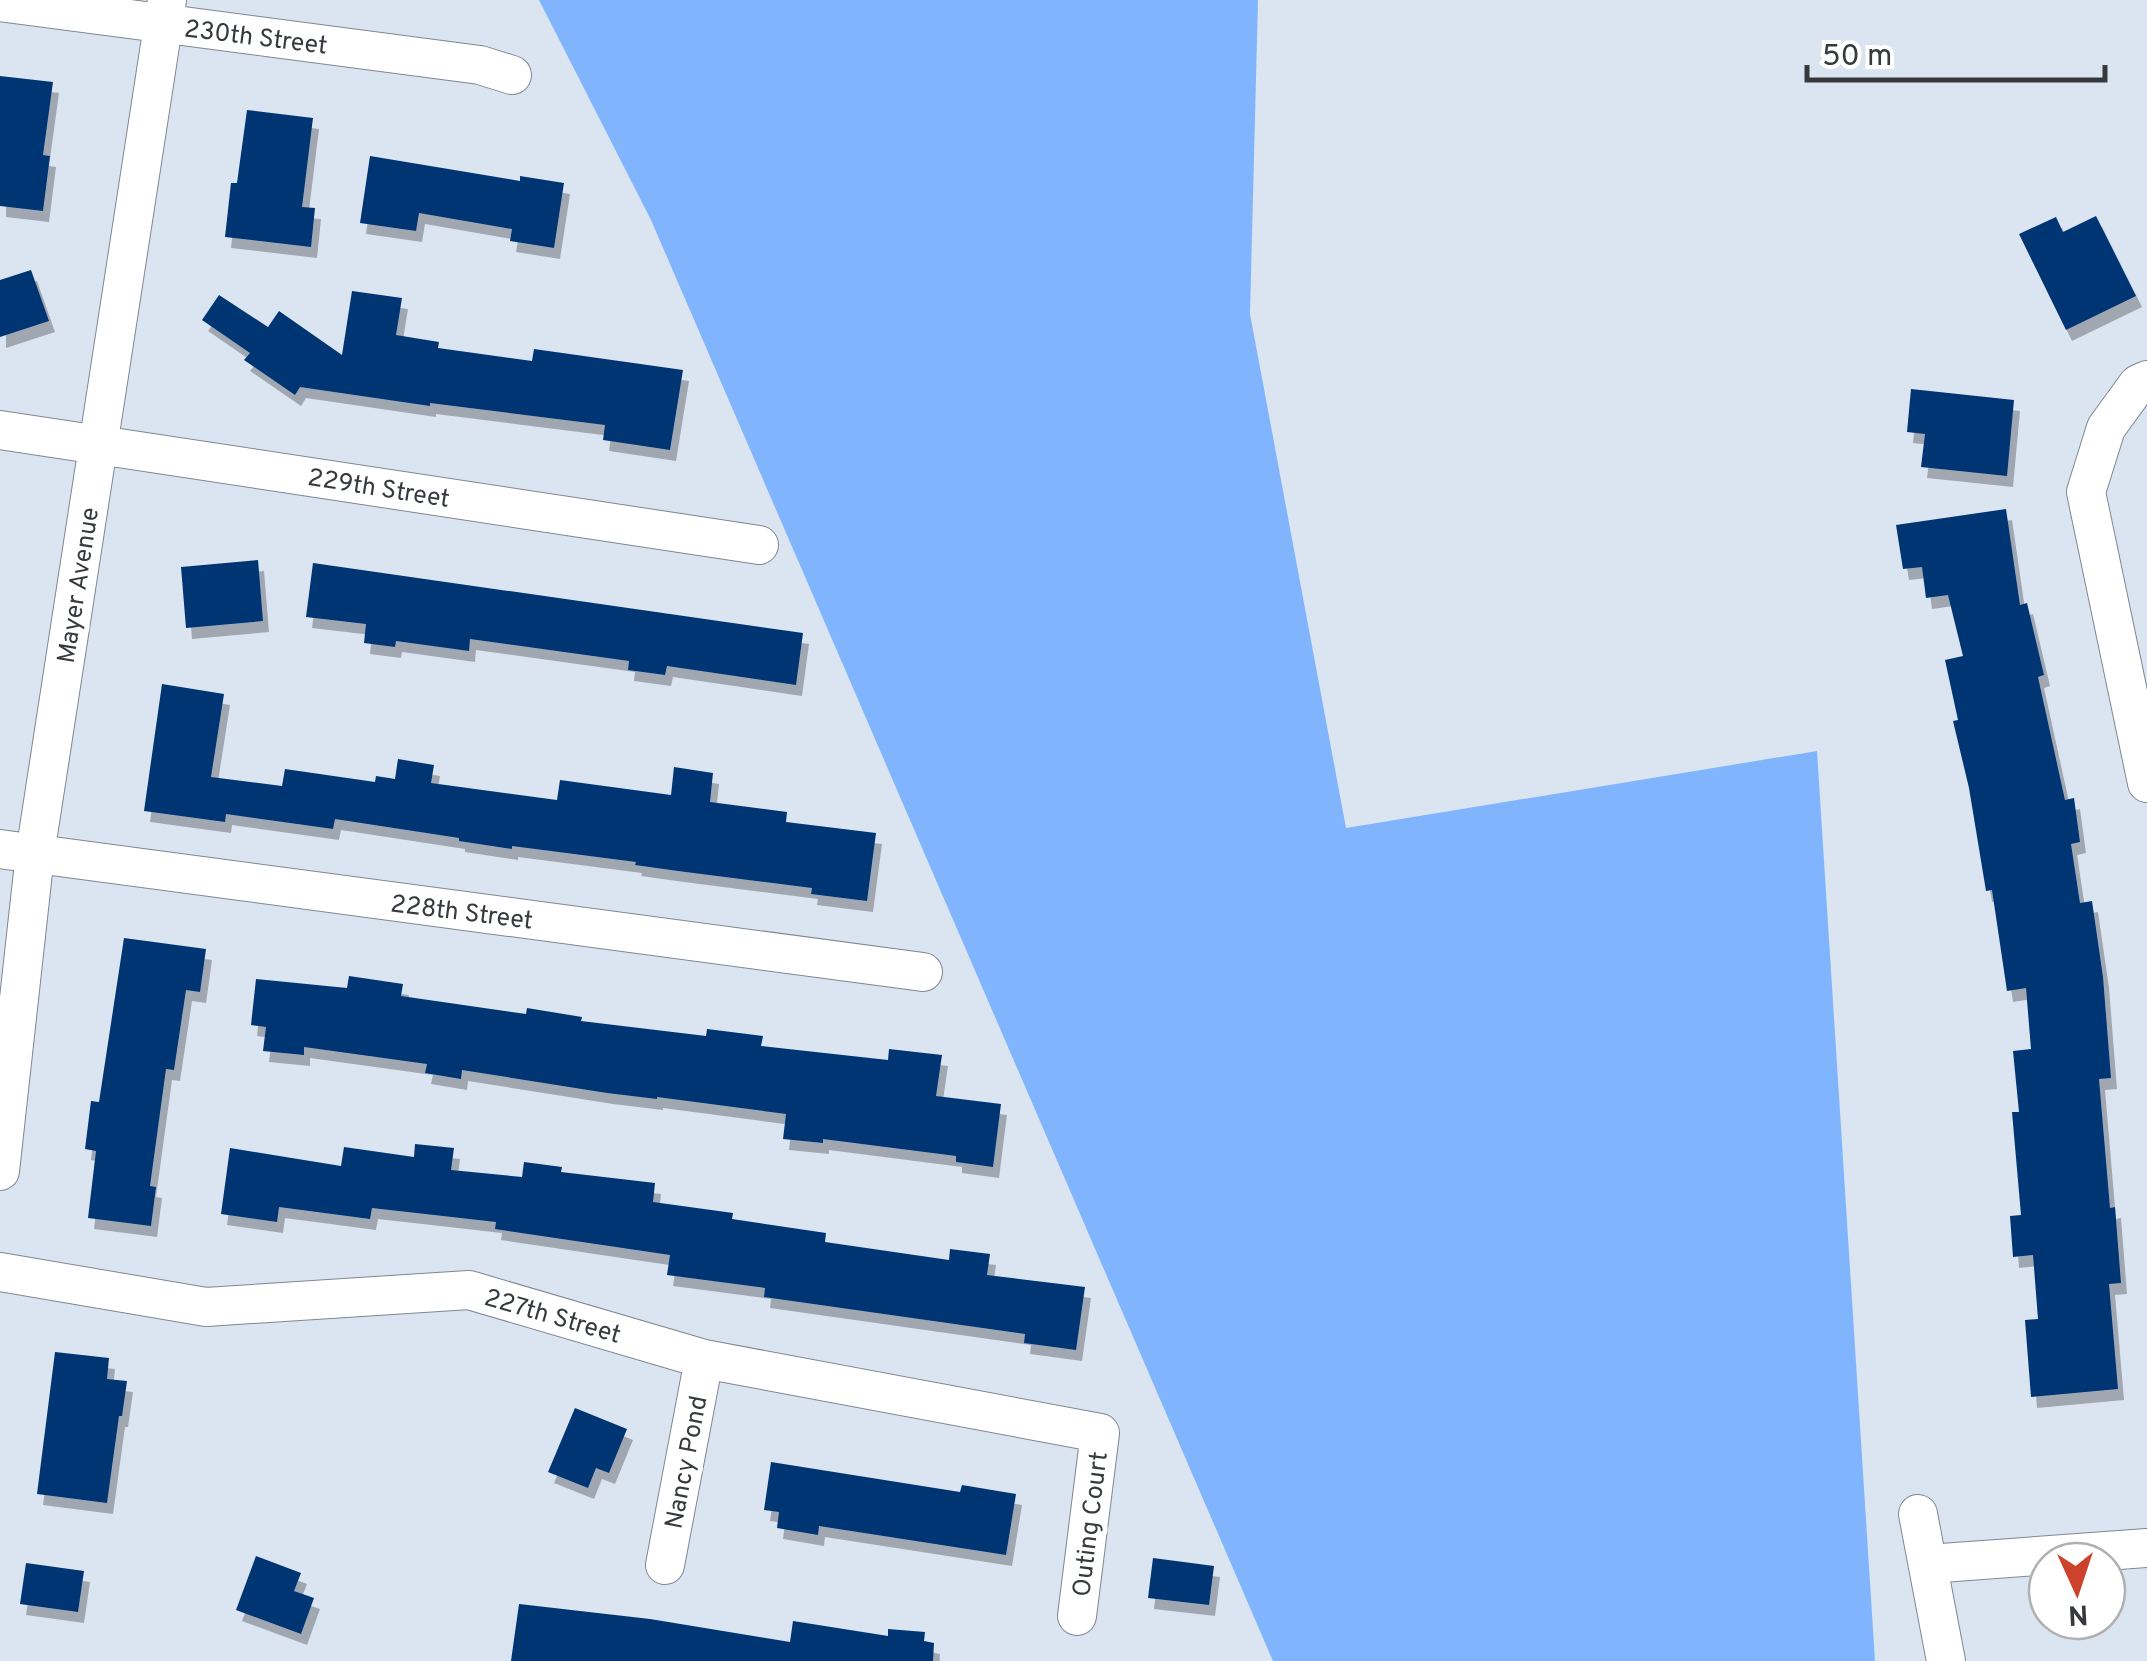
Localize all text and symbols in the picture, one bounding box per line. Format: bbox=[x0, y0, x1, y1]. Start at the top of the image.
street label: 230th Street bbox=[182, 14, 329, 64]
scale bar bbox=[1807, 20, 2104, 82]
text: 50 m bbox=[1822, 39, 1892, 76]
street label: 229th Street bbox=[305, 463, 452, 517]
street label: Mayer Avenue bbox=[52, 505, 108, 666]
street label: 228th Street bbox=[389, 889, 535, 939]
street label: 227th Street bbox=[480, 1283, 624, 1353]
street label: Nancy Pond bbox=[659, 1393, 717, 1532]
street label: Outing Court bbox=[1067, 1450, 1117, 1599]
north arrow bbox=[2027, 1541, 2127, 1641]
text: N bbox=[2067, 1594, 2089, 1631]

